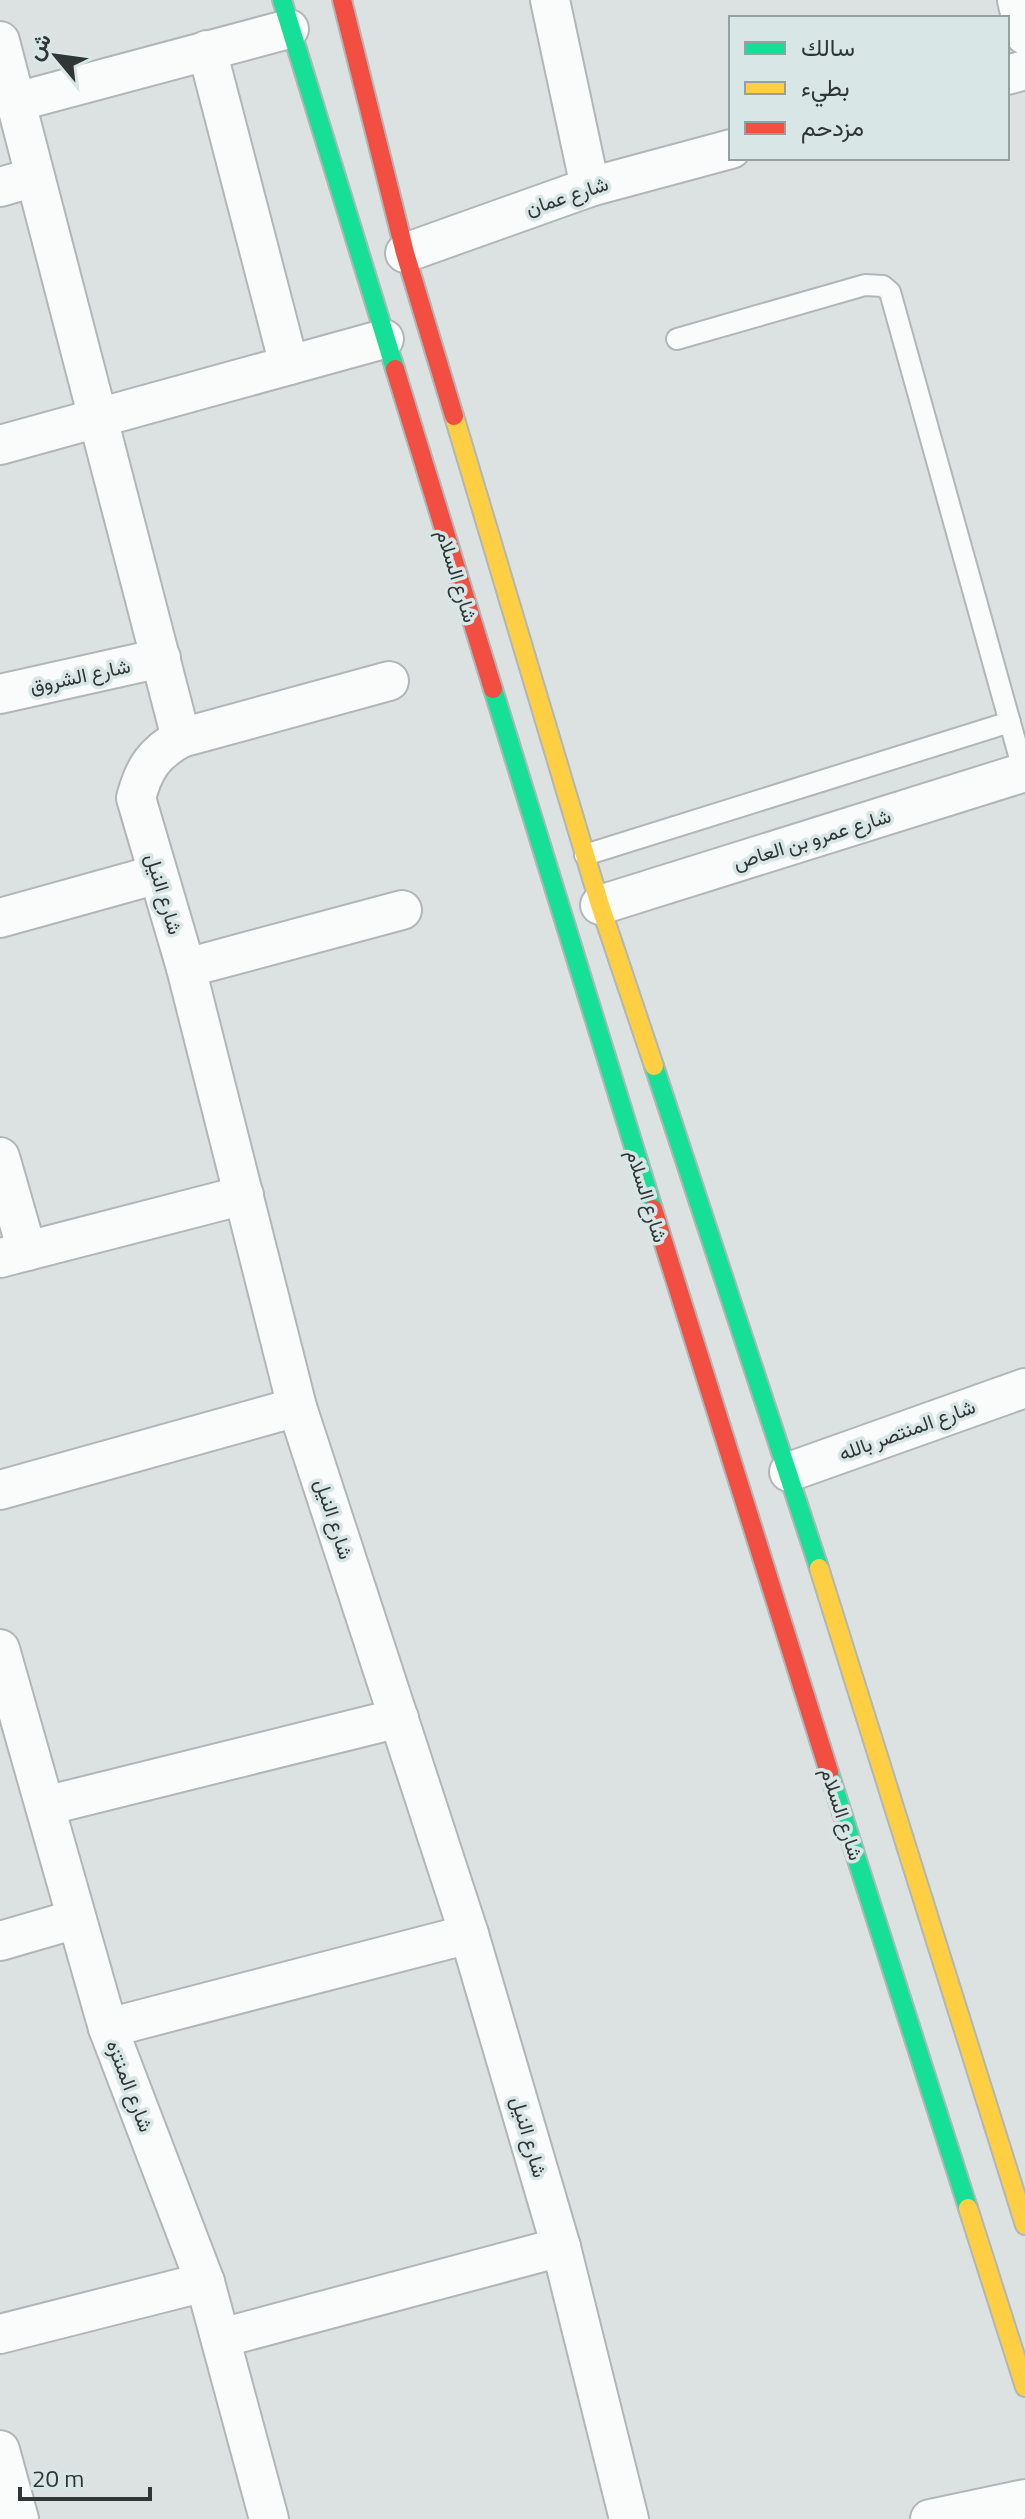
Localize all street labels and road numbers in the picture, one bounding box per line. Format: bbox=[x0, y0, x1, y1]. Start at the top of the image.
street label: شارع عمان bbox=[521, 168, 612, 223]
street label: شارع السلام bbox=[429, 525, 486, 626]
street label: شارع الشروق bbox=[27, 650, 133, 701]
street label: شارع عمرو بن العاص bbox=[729, 800, 895, 877]
street label: شارع النيل bbox=[138, 850, 191, 938]
street label: شارع السلام bbox=[619, 1145, 676, 1246]
street label: شارع المنتصر بالله bbox=[834, 1390, 979, 1469]
street label: شارع النيل bbox=[307, 1475, 362, 1563]
street label: شارع السلام bbox=[813, 1763, 872, 1864]
street label: شارع المنتزه bbox=[99, 2035, 162, 2136]
street label: شارع النيل bbox=[503, 2093, 556, 2181]

